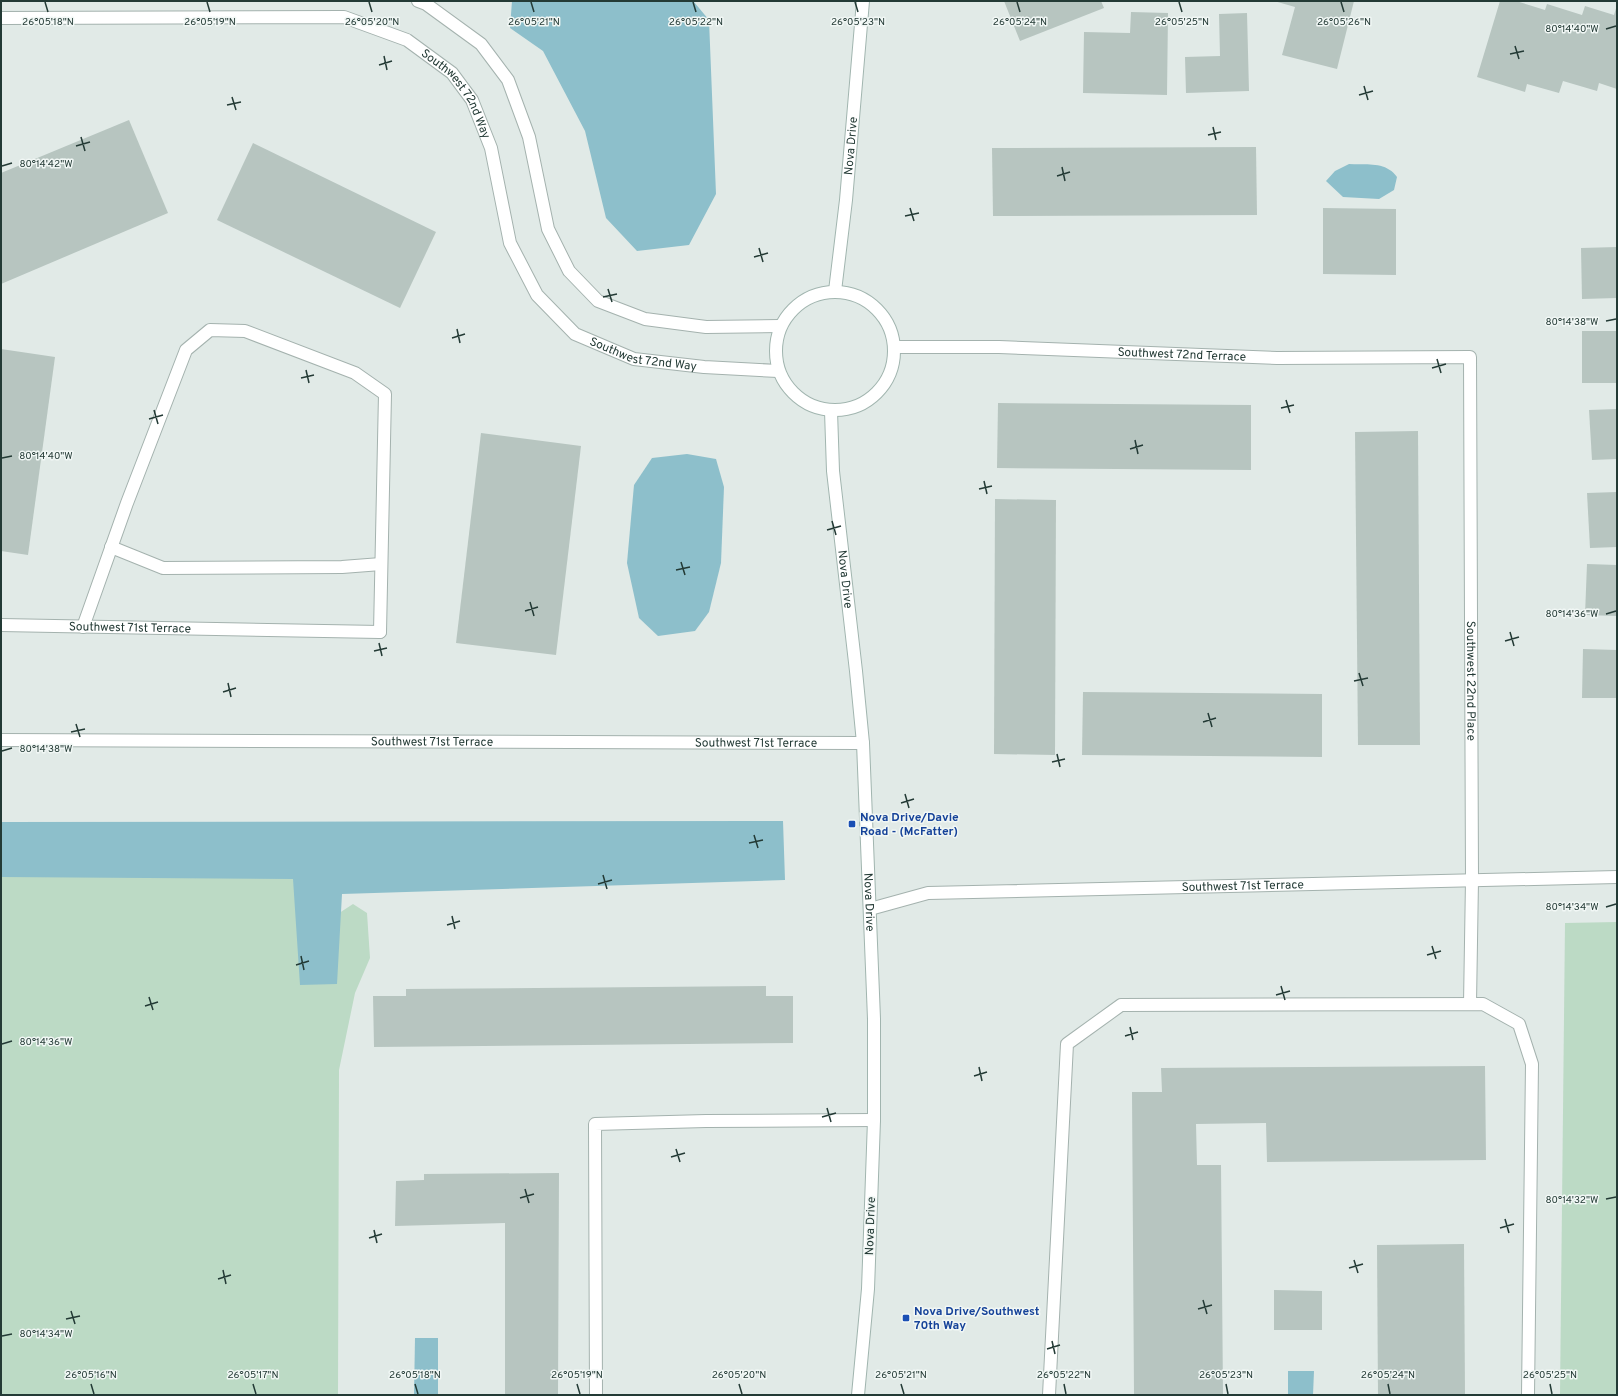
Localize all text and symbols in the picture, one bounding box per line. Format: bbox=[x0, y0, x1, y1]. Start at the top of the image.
text: 26°05'18"N bbox=[22, 16, 74, 29]
text: 26°05'19"N bbox=[184, 16, 236, 29]
text: 26°05'20"N bbox=[345, 16, 399, 29]
text: 26°05'21"N bbox=[508, 16, 560, 29]
text: 26°05'22"N bbox=[669, 16, 723, 29]
text: 26°05'23"N bbox=[831, 16, 885, 29]
text: 26°05'24"N bbox=[993, 16, 1047, 29]
text: 26°05'25"N bbox=[1155, 16, 1209, 29]
text: 26°05'26"N bbox=[1317, 16, 1371, 29]
text: 80°14'40"W bbox=[1545, 23, 1599, 36]
street label: Southwest 72nd Way bbox=[417, 46, 494, 141]
street label: Nova Drive bbox=[841, 116, 862, 176]
text: 80°14'42"W bbox=[19, 158, 73, 171]
text: 80°14'38"W bbox=[1546, 316, 1598, 329]
street label: Southwest 72nd Way bbox=[587, 334, 698, 375]
street label: Southwest 72nd Terrace bbox=[1117, 345, 1246, 366]
text: 80°14'40"W bbox=[19, 450, 73, 463]
street label: Nova Drive bbox=[833, 549, 856, 609]
text: 80°14'36"W bbox=[1546, 608, 1598, 621]
street label: Southwest 71st Terrace bbox=[69, 619, 191, 638]
street label: Southwest 22nd Place bbox=[1462, 621, 1478, 741]
street label: Southwest 71st Terrace bbox=[371, 734, 493, 751]
street label: Southwest 71st Terrace bbox=[695, 735, 817, 752]
text: 80°14'38"W bbox=[20, 743, 72, 756]
place label: Nova Drive/Davie Road - (McFatter) bbox=[860, 810, 959, 840]
marker: Nova Drive/Davie Road - (McFatter) bbox=[847, 819, 857, 829]
street label: Nova Drive bbox=[859, 873, 878, 932]
street label: Southwest 71st Terrace bbox=[1181, 877, 1304, 896]
text: 80°14'34"W bbox=[1545, 901, 1599, 914]
text: 80°14'36"W bbox=[20, 1036, 72, 1049]
text: 80°14'32"W bbox=[1546, 1194, 1598, 1207]
street label: Nova Drive bbox=[862, 1196, 880, 1256]
place label: Nova Drive/Southwest 70th Way bbox=[914, 1304, 1040, 1334]
marker: Nova Drive/Southwest 70th Way bbox=[901, 1313, 911, 1323]
text: 80°14'34"W bbox=[19, 1328, 73, 1341]
text: 26°05'16"N bbox=[65, 1369, 117, 1382]
text: 26°05'17"N bbox=[228, 1369, 278, 1382]
text: 26°05'18"N bbox=[389, 1369, 441, 1382]
text: 26°05'19"N bbox=[551, 1369, 603, 1382]
text: 26°05'20"N bbox=[712, 1369, 766, 1382]
text: 26°05'21"N bbox=[875, 1369, 927, 1382]
text: 26°05'22"N bbox=[1037, 1369, 1091, 1382]
text: 26°05'23"N bbox=[1199, 1369, 1253, 1382]
text: 26°05'24"N bbox=[1361, 1369, 1415, 1382]
text: 26°05'25"N bbox=[1523, 1369, 1577, 1382]

